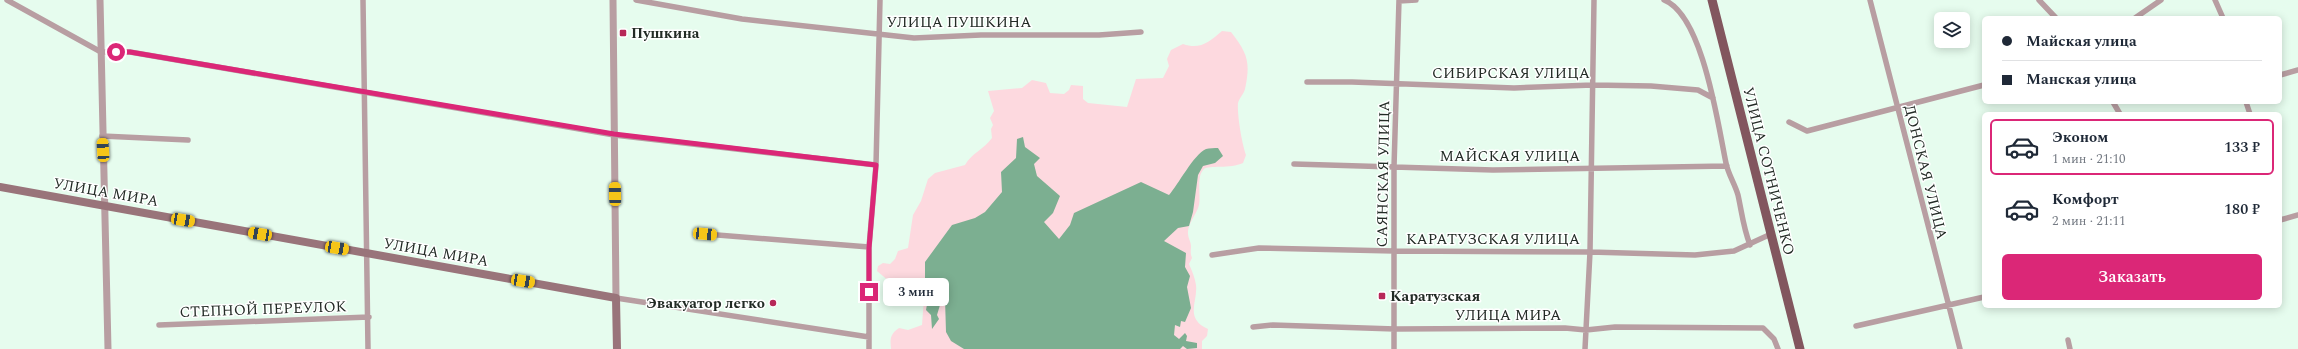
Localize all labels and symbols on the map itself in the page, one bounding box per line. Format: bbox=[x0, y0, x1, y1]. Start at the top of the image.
street label: УЛИЦА ПУШКИНА bbox=[887, 11, 1031, 34]
place label: Пушкина bbox=[631, 22, 700, 45]
marker: Пушкина bbox=[618, 28, 628, 38]
route start bbox=[107, 43, 125, 61]
street label: СИБИРСКАЯ УЛИЦА bbox=[1432, 62, 1590, 85]
street label: УЛИЦА СОТНИЧЕНКО bbox=[1736, 85, 1801, 258]
street label: САЯНСКАЯ УЛИЦА bbox=[1371, 100, 1396, 248]
street label: ДОНСКАЯ УЛИЦА bbox=[1898, 102, 1953, 242]
car bbox=[96, 138, 110, 162]
street label: МАЙСКАЯ УЛИЦА bbox=[1440, 145, 1580, 168]
street label: УЛИЦА МИРА bbox=[51, 172, 160, 213]
car bbox=[609, 182, 621, 206]
car bbox=[170, 212, 196, 228]
car bbox=[247, 226, 273, 242]
car bbox=[693, 227, 717, 241]
street label: КАРАТУЗСКАЯ УЛИЦА bbox=[1406, 228, 1580, 251]
street label: УЛИЦА МИРА bbox=[381, 232, 490, 273]
car bbox=[324, 240, 350, 256]
car bbox=[510, 273, 536, 289]
callout: 3 мин bbox=[883, 278, 949, 306]
route end bbox=[860, 283, 878, 301]
place label: Каратузская bbox=[1390, 285, 1481, 308]
marker: Каратузская bbox=[1377, 291, 1387, 301]
place label: Эвакуатор легко bbox=[646, 292, 765, 315]
street label: СТЕПНОЙ ПЕРЕУЛОК bbox=[179, 295, 347, 324]
marker: Эвакуатор легко bbox=[768, 298, 778, 308]
street label: УЛИЦА МИРА bbox=[1455, 304, 1561, 327]

